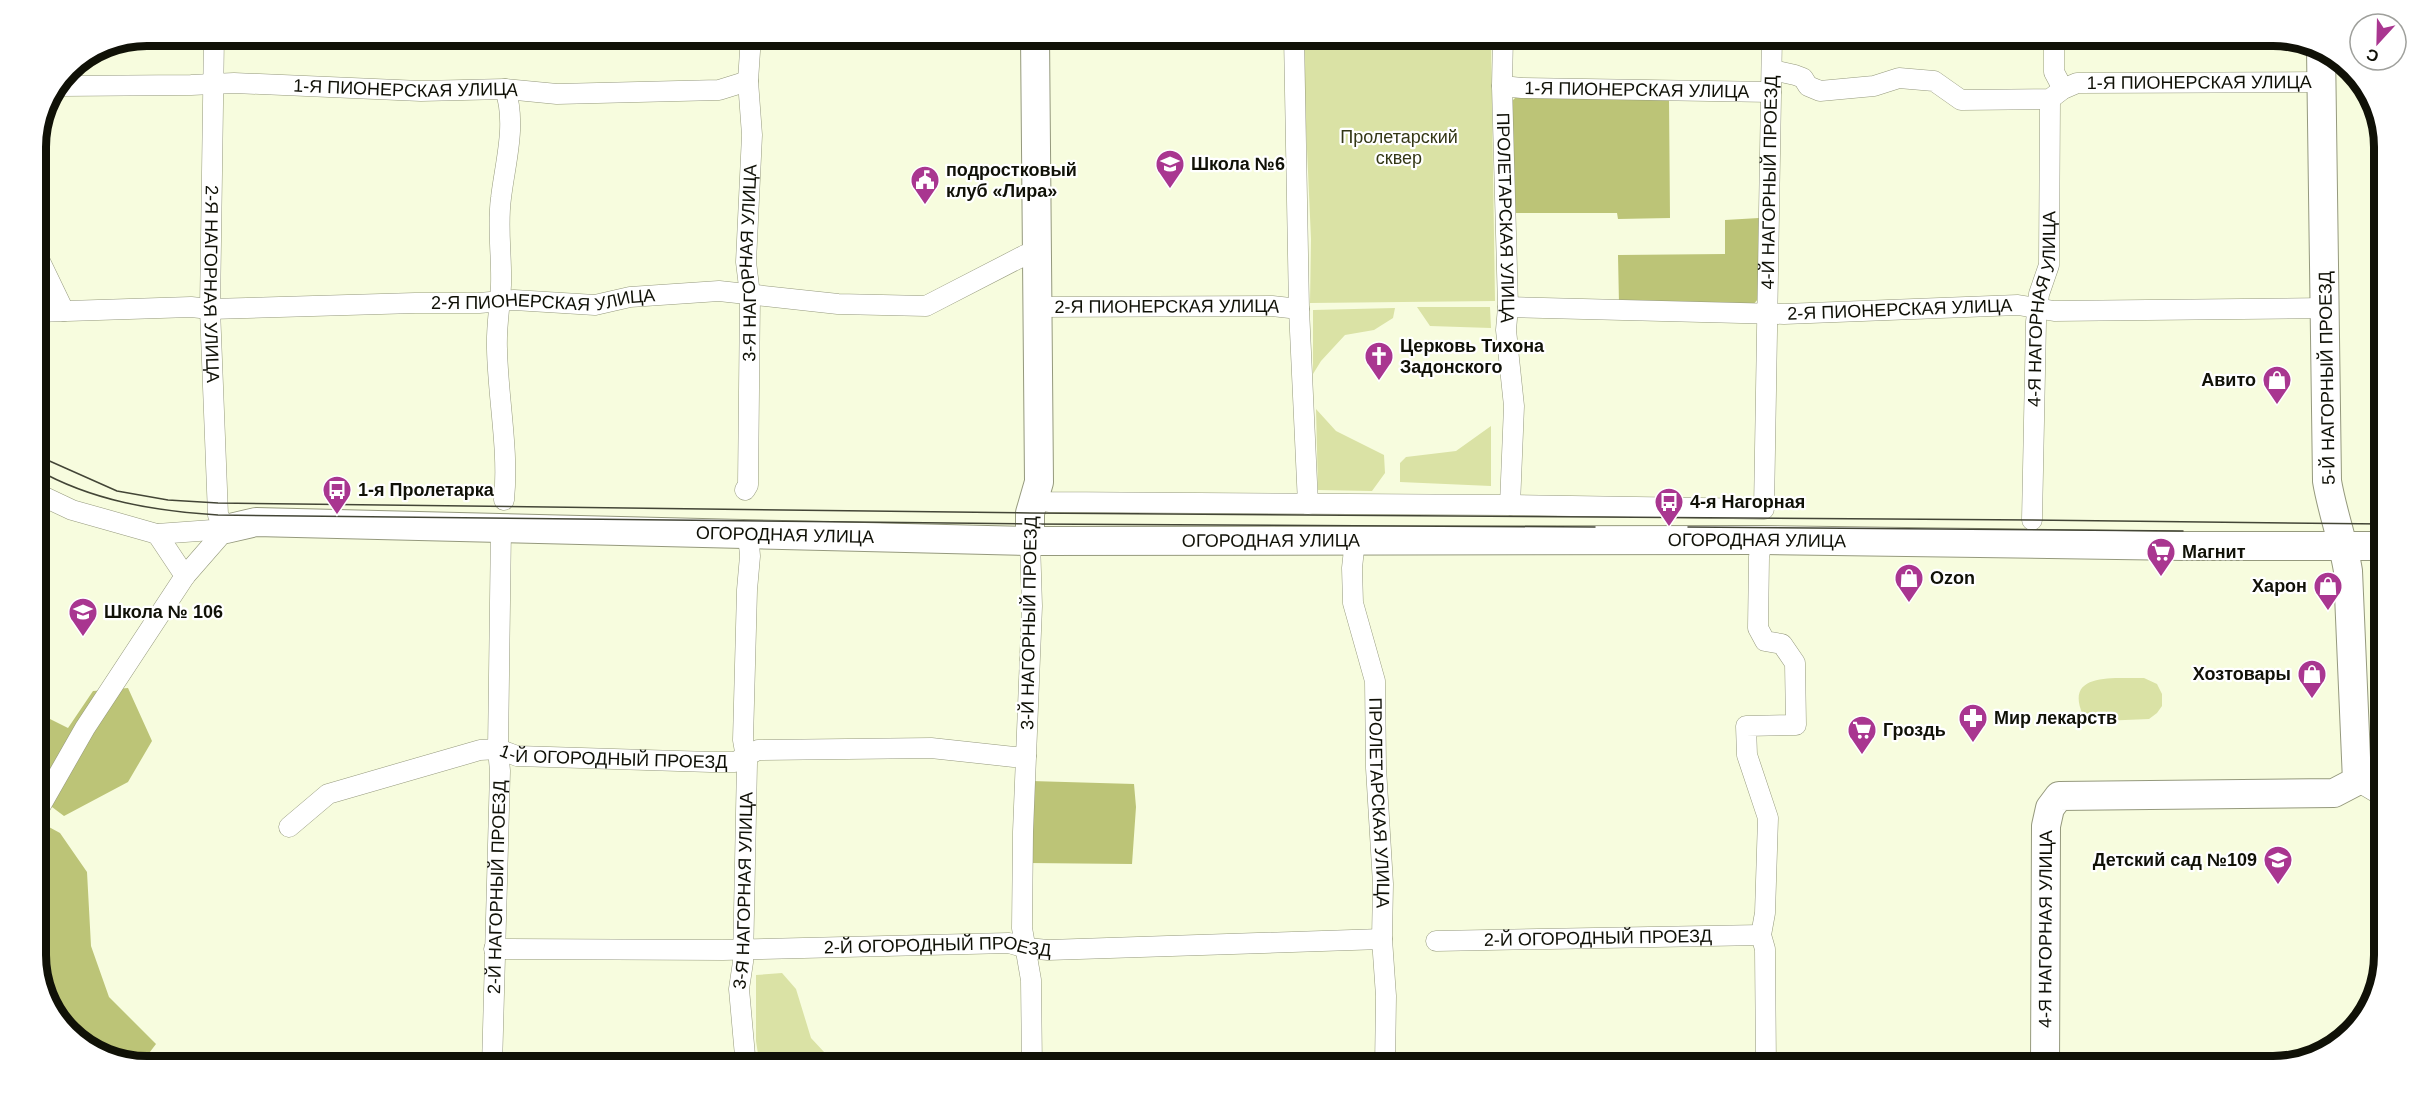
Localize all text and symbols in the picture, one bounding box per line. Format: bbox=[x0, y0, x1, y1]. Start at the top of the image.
north arrow bbox=[2348, 12, 2408, 72]
text: С bbox=[2364, 45, 2381, 65]
street label: 1-Я ПИОНЕРСКАЯ УЛИЦА bbox=[2087, 72, 2312, 93]
street label: 4-Й НАГОРНЫЙ ПРОЕЗД bbox=[1757, 75, 1781, 289]
street label: 1-Я ПИОНЕРСКАЯ УЛИЦА bbox=[293, 76, 519, 101]
street label: 1-Я ПИОНЕРСКАЯ УЛИЦА bbox=[1524, 78, 1750, 102]
street label: ПРОЛЕТАРСКАЯ УЛИЦА bbox=[1493, 112, 1518, 324]
park label: Пролетарский сквер bbox=[1340, 127, 1458, 168]
school or university icon: Школа №6 bbox=[1154, 148, 1186, 190]
place label: Школа №6 bbox=[1191, 154, 1285, 174]
place label: подростковый клуб «Лира» bbox=[946, 160, 1077, 201]
street label: 3-Я НАГОРНАЯ УЛИЦА bbox=[736, 164, 761, 362]
public building icon: подростковый клуб «Лира» bbox=[909, 164, 941, 206]
street label: 2-Я НАГОРНАЯ УЛИЦА bbox=[200, 185, 223, 383]
street label: 4-Я НАГОРНАЯ УЛИЦА bbox=[2024, 211, 2060, 407]
street label: 5-Й НАГОРНЫЙ ПРОЕЗД bbox=[2314, 271, 2339, 485]
street label: 2-Я ПИОНЕРСКАЯ УЛИЦА bbox=[431, 285, 656, 315]
street label: 2-Я ПИОНЕРСКАЯ УЛИЦА bbox=[1787, 295, 2013, 324]
street label: 2-Я ПИОНЕРСКАЯ УЛИЦА bbox=[1054, 296, 1281, 317]
place label: Церковь Тихона Задонского bbox=[1400, 336, 1545, 377]
church icon: Церковь Тихона Задонского bbox=[1363, 340, 1395, 382]
shop icon: Авито bbox=[2261, 364, 2293, 406]
place label: Авито bbox=[2201, 370, 2256, 390]
bus stop icon: 1-я Пролетарка bbox=[321, 474, 353, 516]
place label: 1-я Пролетарка bbox=[358, 480, 495, 500]
bus stop icon: 4-я Нагорная bbox=[1653, 486, 1685, 528]
place label: 4-я Нагорная bbox=[1690, 492, 1805, 512]
street label: 3-Й НАГОРНЫЙ ПРОЕЗД bbox=[1016, 516, 1041, 730]
street label: ОГОРОДНАЯ УЛИЦА bbox=[696, 523, 874, 547]
street label: ОГОРОДНАЯ УЛИЦА bbox=[1668, 530, 1846, 551]
street label: ОГОРОДНАЯ УЛИЦА bbox=[1182, 531, 1360, 551]
supermarket icon: Магнит bbox=[2145, 536, 2177, 578]
place label: Магнит bbox=[2182, 542, 2246, 562]
shop icon: Ozon bbox=[1893, 562, 1925, 604]
place label: Ozon bbox=[1930, 568, 1975, 588]
shop icon: Харон bbox=[2312, 570, 2344, 612]
place label: Харон bbox=[2252, 576, 2307, 596]
school or university icon: Школа № 106 bbox=[67, 596, 99, 638]
place label: Школа № 106 bbox=[104, 602, 223, 622]
shop icon: Хозтовары bbox=[2296, 658, 2328, 700]
place label: Хозтовары bbox=[2193, 664, 2291, 684]
street label: ПРОЛЕТАРСКАЯ УЛИЦА bbox=[1365, 697, 1393, 908]
pharmacy icon: Мир лекарств bbox=[1957, 702, 1989, 744]
place label: Мир лекарств bbox=[1994, 708, 2117, 728]
supermarket icon: Гроздь bbox=[1846, 714, 1878, 756]
place label: Гроздь bbox=[1883, 720, 1946, 740]
street label: 1-Й ОГОРОДНЫЙ ПРОЕЗД bbox=[497, 740, 727, 772]
street label: 2-Й НАГОРНЫЙ ПРОЕЗД bbox=[483, 780, 510, 994]
street label: 3-Я НАГОРНАЯ УЛИЦА bbox=[729, 792, 756, 991]
street label: 4-Я НАГОРНАЯ УЛИЦА bbox=[2035, 830, 2056, 1028]
school or university icon: Детский сад №109 bbox=[2262, 844, 2294, 886]
place label: Детский сад №109 bbox=[2093, 850, 2257, 870]
street label: 2-Й ОГОРОДНЫЙ ПРОЕЗД bbox=[1484, 926, 1712, 950]
street label: 2-Й ОГОРОДНЫЙ ПРОЕЗД bbox=[824, 932, 1052, 960]

